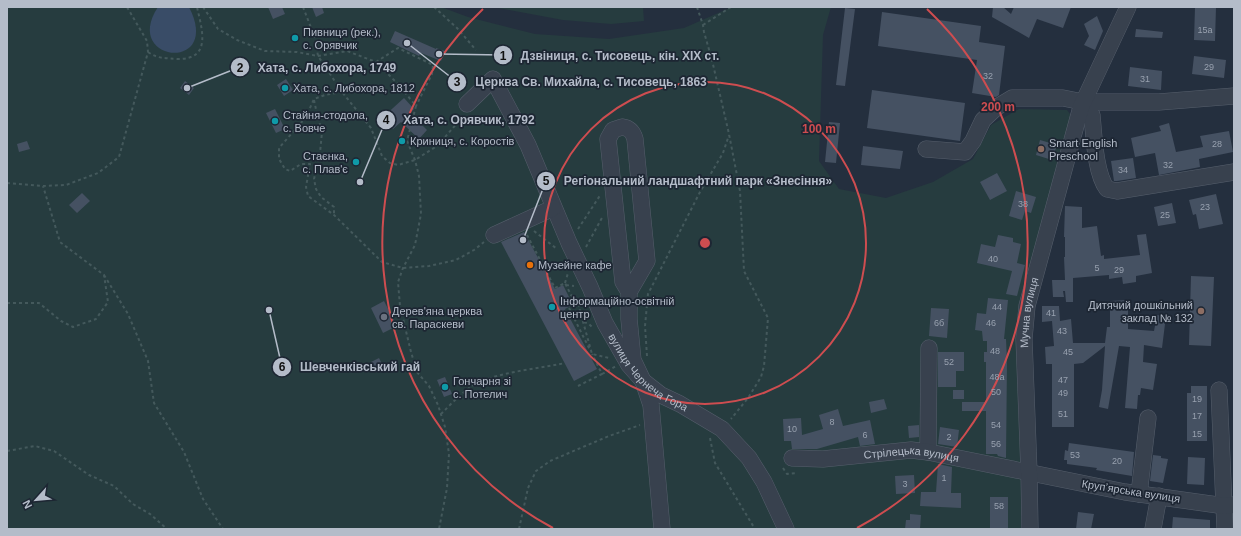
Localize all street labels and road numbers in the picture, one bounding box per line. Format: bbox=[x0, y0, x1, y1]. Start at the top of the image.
street label: Мучна вулиця bbox=[1018, 276, 1041, 348]
street label: вулиця Чернеча Гора bbox=[606, 331, 691, 414]
street label: Стрілецька вулиця bbox=[863, 444, 960, 464]
street label: Крупʼярська вулиця bbox=[1081, 477, 1181, 505]

